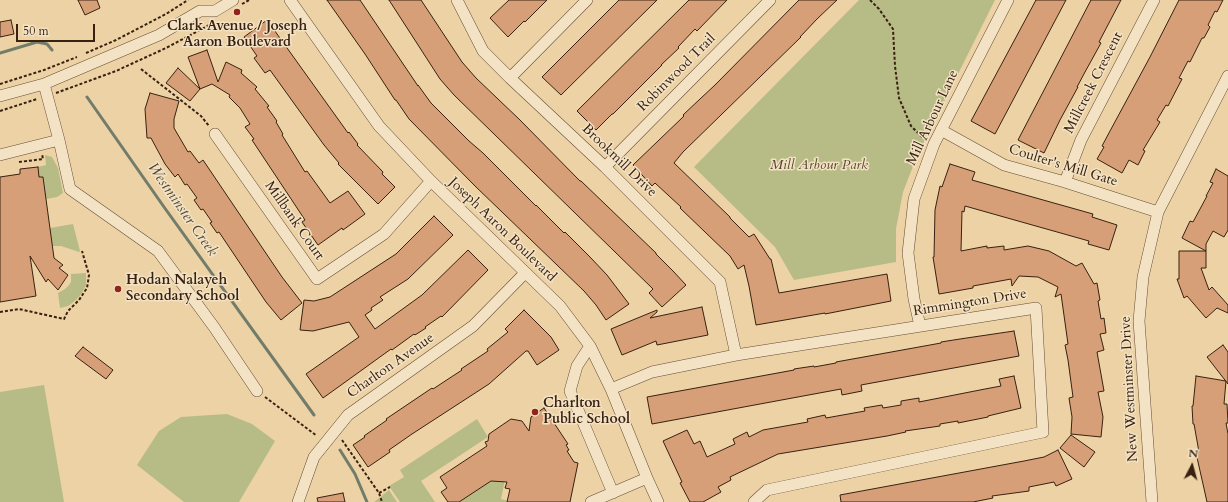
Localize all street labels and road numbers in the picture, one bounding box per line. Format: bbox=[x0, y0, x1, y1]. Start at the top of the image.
street label: Millcreek Crescent bbox=[1061, 29, 1127, 137]
street label: Robinwood Trail bbox=[635, 31, 719, 115]
street label: Mill Arbour Lane bbox=[904, 68, 962, 168]
street label: Brookmill Drive bbox=[578, 121, 660, 201]
street label: Coulter's Mill Gate bbox=[1007, 141, 1119, 191]
street label: Joseph Aaron Boulevard bbox=[445, 174, 559, 286]
street label: Millbank Court bbox=[261, 178, 327, 264]
street label: Rimmington Drive bbox=[912, 286, 1028, 320]
street label: New Westminster Drive bbox=[1118, 316, 1142, 462]
street label: Charlton Avenue bbox=[344, 330, 438, 402]

